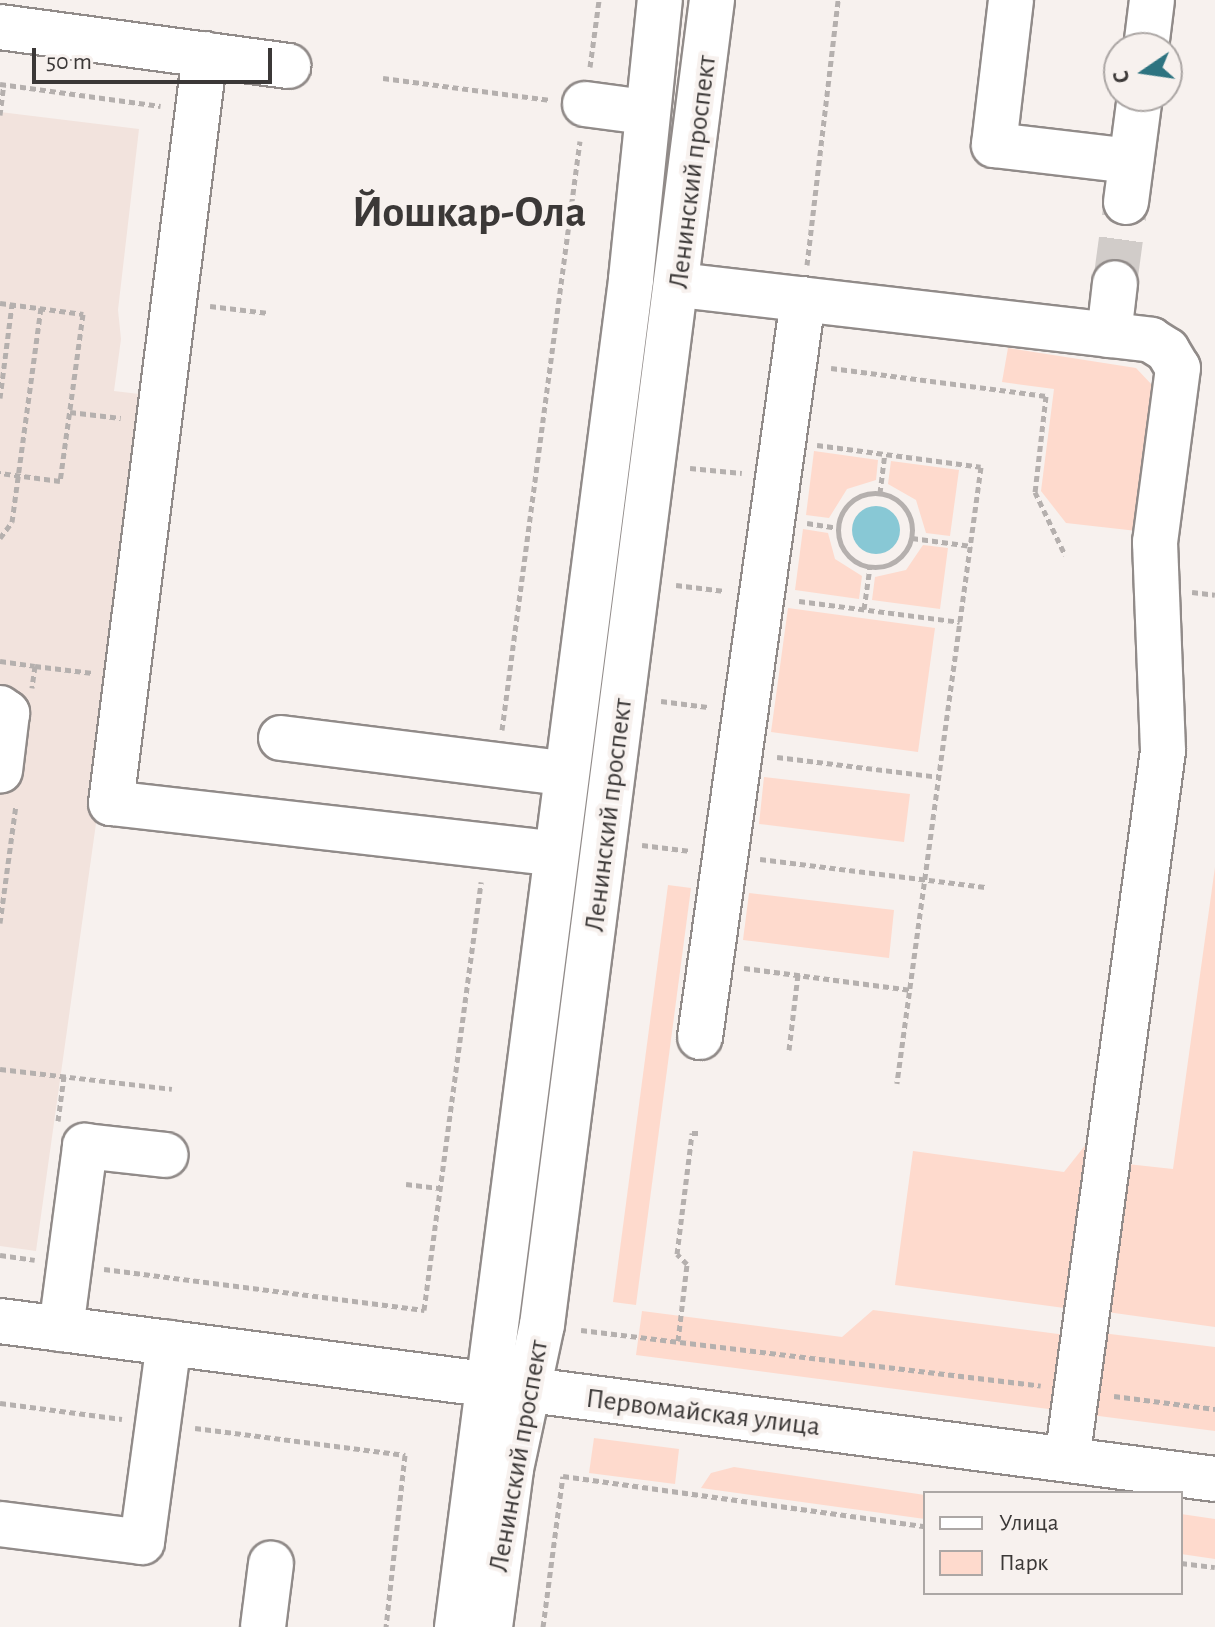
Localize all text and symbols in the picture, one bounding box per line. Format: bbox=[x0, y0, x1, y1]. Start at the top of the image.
scale bar bbox=[36, 32, 276, 82]
north arrow bbox=[1103, 32, 1183, 112]
text: 50 m bbox=[46, 50, 92, 74]
street label: Ленинский проспект bbox=[662, 53, 724, 291]
text: С bbox=[1109, 69, 1134, 85]
district label: Йошкар-Ола bbox=[352, 187, 586, 239]
street label: Ленинский проспект bbox=[578, 696, 640, 934]
street label: Ленинский проспект bbox=[482, 1337, 556, 1575]
street label: Первомайская улица bbox=[584, 1382, 822, 1444]
legend bbox=[923, 1491, 1183, 1595]
text: Улица bbox=[999, 1511, 1059, 1535]
text: Парк bbox=[999, 1551, 1048, 1575]

